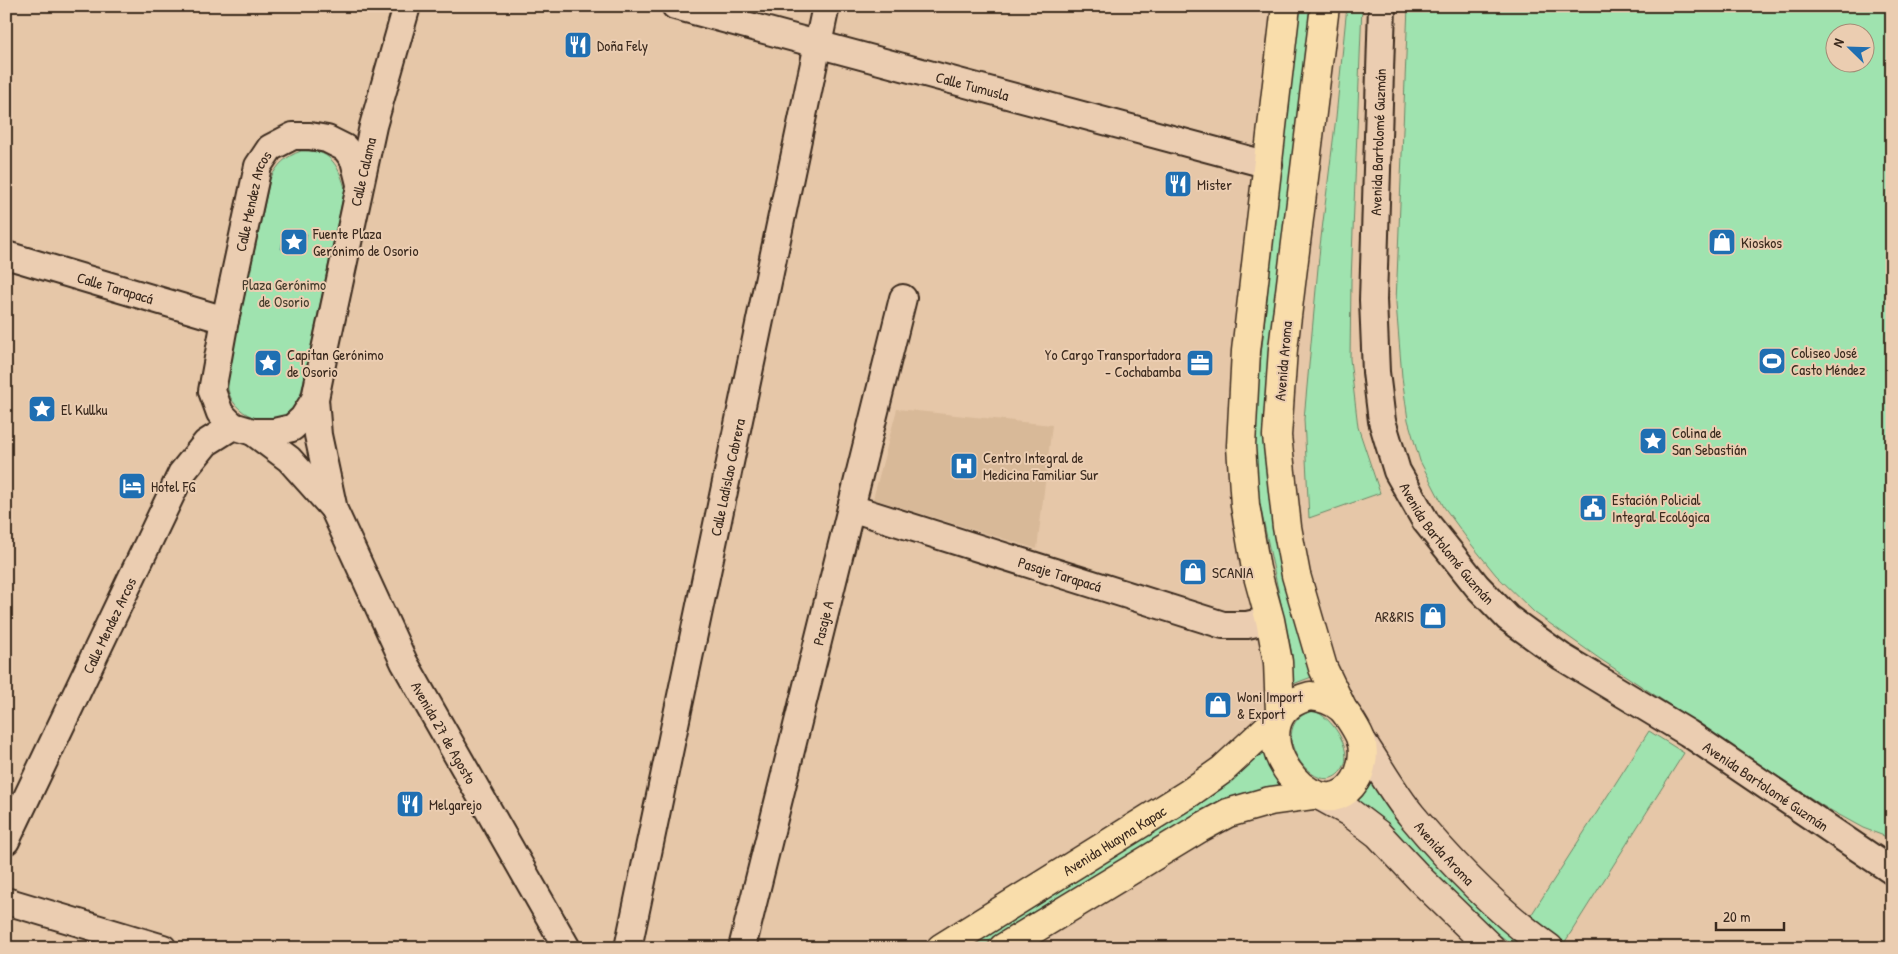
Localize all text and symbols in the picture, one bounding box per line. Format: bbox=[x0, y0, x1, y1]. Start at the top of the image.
north arrow bbox=[1826, 22, 1876, 72]
restaurant icon: Doña Fely bbox=[563, 30, 593, 60]
place label: Doña Fely bbox=[597, 35, 648, 56]
text: N bbox=[1827, 35, 1848, 50]
street label: Calle Tumusla bbox=[934, 66, 1012, 106]
street label: Avenida Bartolomé Guzmán bbox=[1365, 68, 1391, 216]
street label: Calle Calama bbox=[345, 135, 381, 208]
street label: Calle Mendez Arcos bbox=[229, 146, 276, 254]
restaurant icon: Mister bbox=[1163, 169, 1193, 199]
place label: Mister bbox=[1197, 174, 1232, 195]
place label: Fuente Plaza Gerónimo de Osorio bbox=[312, 223, 418, 261]
place icon: Fuente Plaza Gerónimo de Osorio bbox=[279, 227, 309, 257]
shop icon: Kioskos bbox=[1707, 227, 1737, 257]
place label: Kioskos bbox=[1741, 232, 1782, 253]
street label: Calle Tarapacá bbox=[75, 266, 156, 309]
park label: Plaza Gerónimo de Osorio bbox=[242, 274, 326, 312]
street label: Avenida Aroma bbox=[1269, 320, 1297, 402]
place label: Coliseo José Casto Méndez bbox=[1791, 342, 1866, 380]
place label: Capitan Gerónimo de Osorio bbox=[287, 344, 384, 382]
place label: Yo Cargo Transportadora - Cochabamba bbox=[1045, 344, 1181, 382]
sports icon: Coliseo José Casto Méndez bbox=[1757, 346, 1787, 376]
place icon: Capitan Gerónimo de Osorio bbox=[253, 348, 283, 378]
office icon: Yo Cargo Transportadora - Cochabamba bbox=[1185, 348, 1215, 378]
place icon: El Kullku bbox=[27, 394, 57, 424]
place label: El Kullku bbox=[61, 399, 108, 420]
street label: Calle Ladislao Cabrera bbox=[704, 416, 750, 538]
place label: Colina de San Sebastián bbox=[1672, 422, 1747, 460]
place icon: Colina de San Sebastián bbox=[1638, 426, 1668, 456]
place label: Centro Integral de Medicina Familiar Sur bbox=[983, 447, 1099, 485]
hospital icon: Centro Integral de Medicina Familiar Sur bbox=[949, 451, 979, 481]
hotel icon: Hotel FG bbox=[117, 471, 147, 501]
place label: Hotel FG bbox=[151, 476, 196, 497]
street label: Avenida Bartolomé Guzmán bbox=[1395, 478, 1500, 609]
place label: Estación Policial Integral Ecológica bbox=[1612, 489, 1710, 527]
public building icon: Estación Policial Integral Ecológica bbox=[1578, 493, 1608, 523]
street label: Pasaje Tarapacá bbox=[1016, 551, 1104, 597]
shop icon: SCANIA bbox=[1178, 557, 1208, 587]
place label: SCANIA bbox=[1212, 562, 1254, 583]
street label: Calle Mendez Arcos bbox=[77, 574, 141, 677]
street label: Pasaje A bbox=[807, 598, 838, 647]
shop icon: AR&RIS bbox=[1418, 601, 1448, 631]
place label: AR&RIS bbox=[1375, 606, 1414, 627]
street label: Avenida 27 de Agosto bbox=[407, 677, 482, 788]
place label: Woni Import & Export bbox=[1237, 686, 1304, 724]
shop icon: Woni Import & Export bbox=[1203, 690, 1233, 720]
street label: Avenida Bartolomé Guzmán bbox=[1699, 736, 1833, 836]
restaurant icon: Melgarejo bbox=[395, 789, 425, 819]
place label: Melgarejo bbox=[429, 794, 482, 815]
street label: Avenida Huayna Kapac bbox=[1058, 800, 1170, 880]
street label: Avenida Aroma bbox=[1410, 816, 1480, 890]
scale bar bbox=[1716, 899, 1783, 931]
text: 20 m bbox=[1723, 906, 1750, 927]

